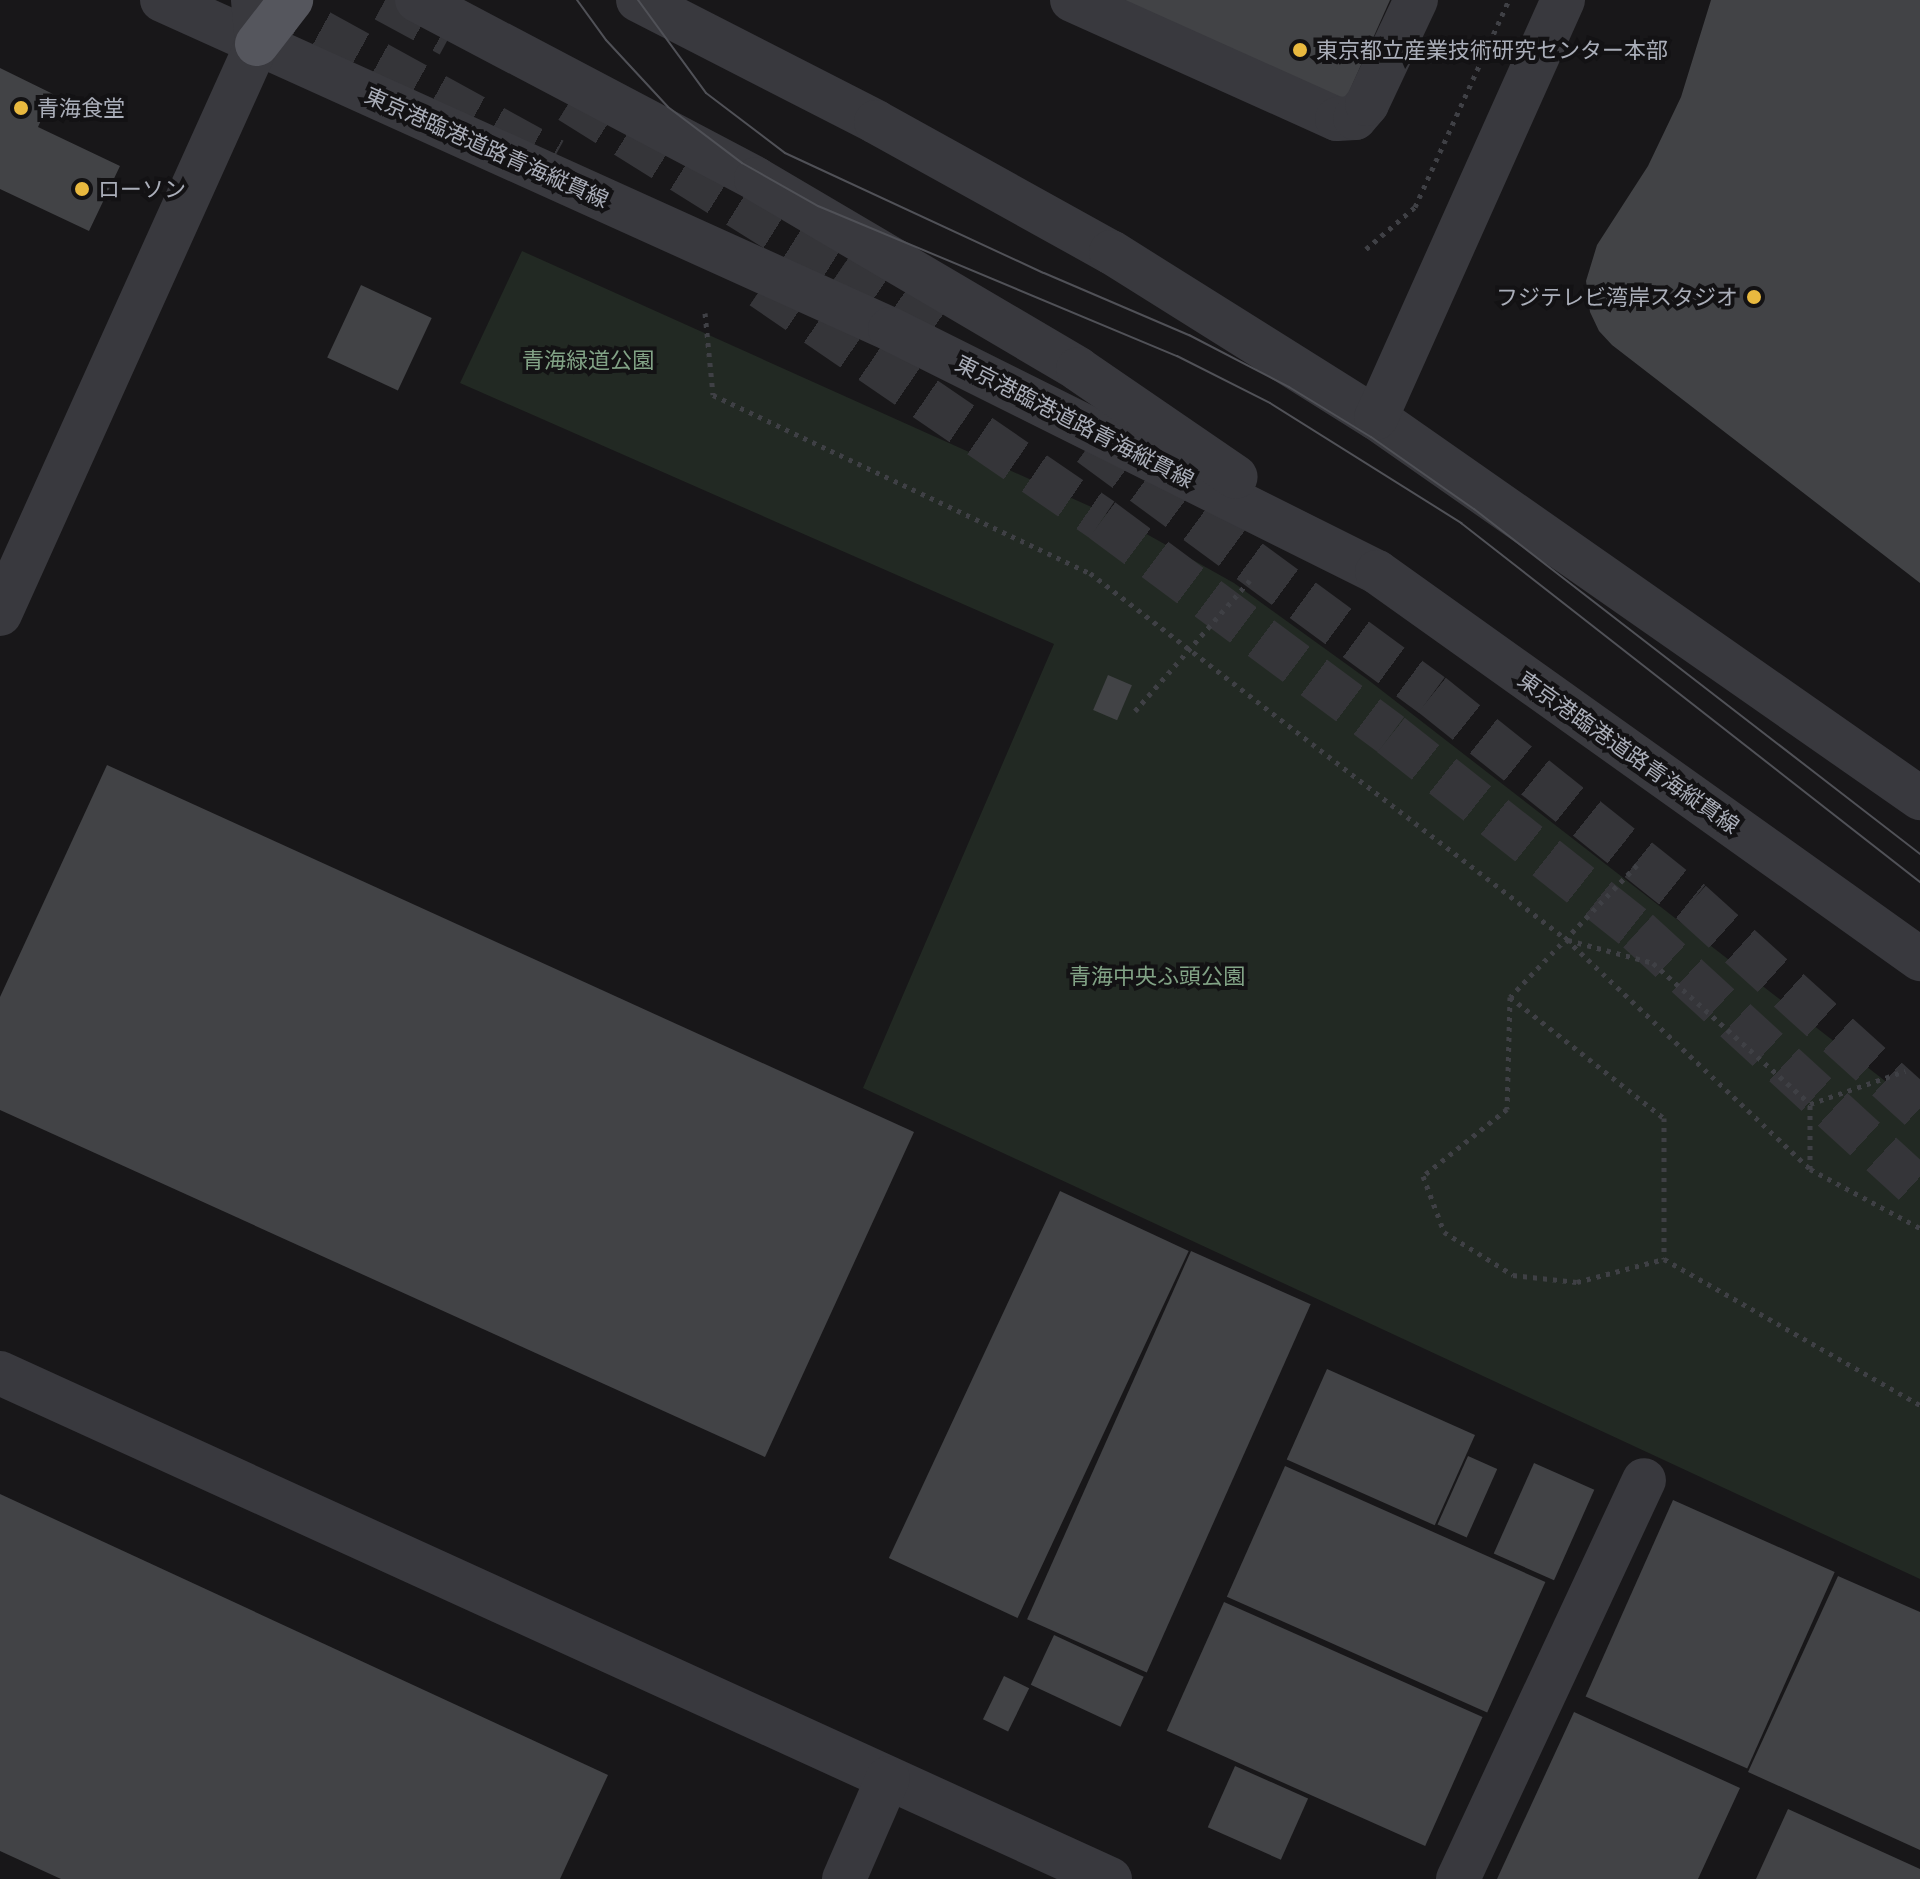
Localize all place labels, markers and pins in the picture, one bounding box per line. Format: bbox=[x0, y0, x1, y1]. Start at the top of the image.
place label: 東京都立産業技術研究センター本部 bbox=[1316, 37, 1668, 63]
marker: 東京都立産業技術研究センター本部 bbox=[1291, 41, 1309, 59]
place label: 青海食堂 bbox=[37, 95, 125, 121]
marker: 青海食堂 bbox=[12, 99, 30, 117]
place label: ローソン bbox=[98, 176, 186, 202]
marker: ローソン bbox=[73, 180, 91, 198]
place label: フジテレビ湾岸スタジオ bbox=[1496, 284, 1738, 310]
marker: フジテレビ湾岸スタジオ bbox=[1745, 288, 1763, 306]

